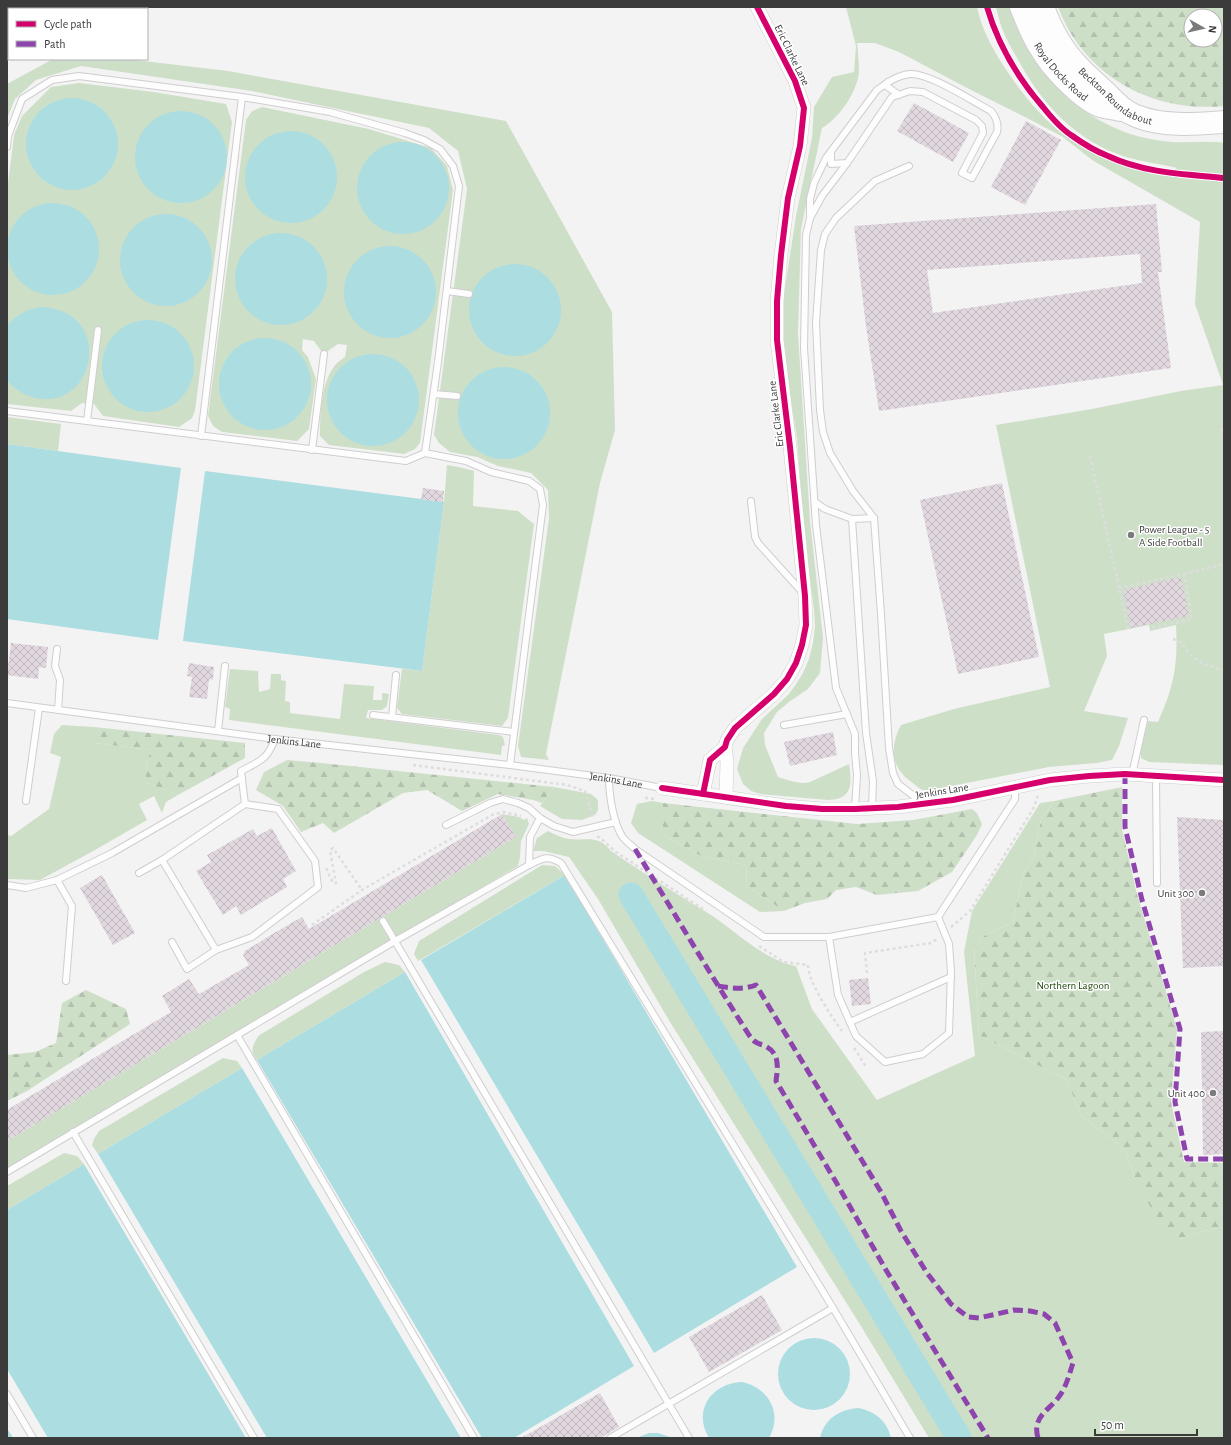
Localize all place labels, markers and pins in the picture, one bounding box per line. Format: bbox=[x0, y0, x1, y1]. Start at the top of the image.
place label: Power League - 5 A Side Football bbox=[1139, 524, 1210, 548]
marker: Power League - 5 A Side Football bbox=[1126, 530, 1136, 540]
place label: Unit 300 bbox=[1158, 888, 1194, 899]
marker: Unit 300 bbox=[1197, 888, 1207, 898]
place label: Unit 400 bbox=[1168, 1088, 1205, 1099]
marker: Unit 400 bbox=[1208, 1088, 1218, 1098]

